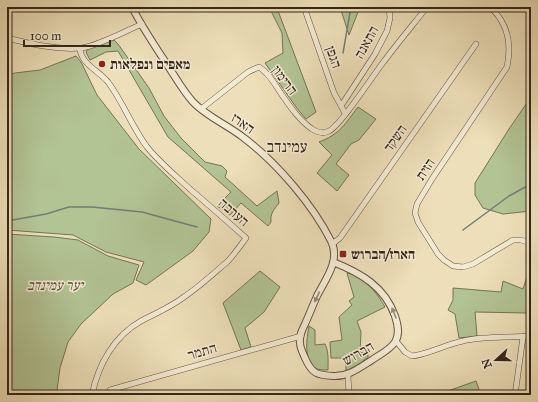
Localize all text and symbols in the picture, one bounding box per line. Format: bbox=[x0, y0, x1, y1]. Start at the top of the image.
scale bar bbox=[24, 22, 110, 48]
street label: התאנה bbox=[351, 23, 382, 62]
text: 100 m bbox=[30, 29, 61, 43]
street label: הגפן bbox=[322, 44, 345, 71]
place label: מאפים ונפלאות bbox=[110, 56, 190, 73]
marker: מאפים ונפלאות bbox=[97, 59, 107, 69]
street label: הרימון bbox=[268, 62, 301, 98]
street label: הארז bbox=[228, 109, 258, 138]
street label: השקד bbox=[380, 121, 411, 155]
district label: עמינדב bbox=[267, 137, 308, 156]
street label: הזית bbox=[412, 155, 439, 183]
street label: הערבה bbox=[215, 195, 252, 230]
place label: הארז/הברוש bbox=[351, 246, 415, 263]
marker: הארז/הברוש bbox=[338, 249, 348, 259]
park label: יער עמינדב bbox=[27, 277, 85, 294]
one-way arrow bbox=[314, 291, 320, 303]
one-way arrow bbox=[390, 306, 396, 318]
street label: הברוש bbox=[340, 338, 377, 369]
street label: התמר bbox=[186, 339, 219, 364]
north arrow bbox=[476, 340, 516, 380]
text: N bbox=[479, 356, 495, 370]

